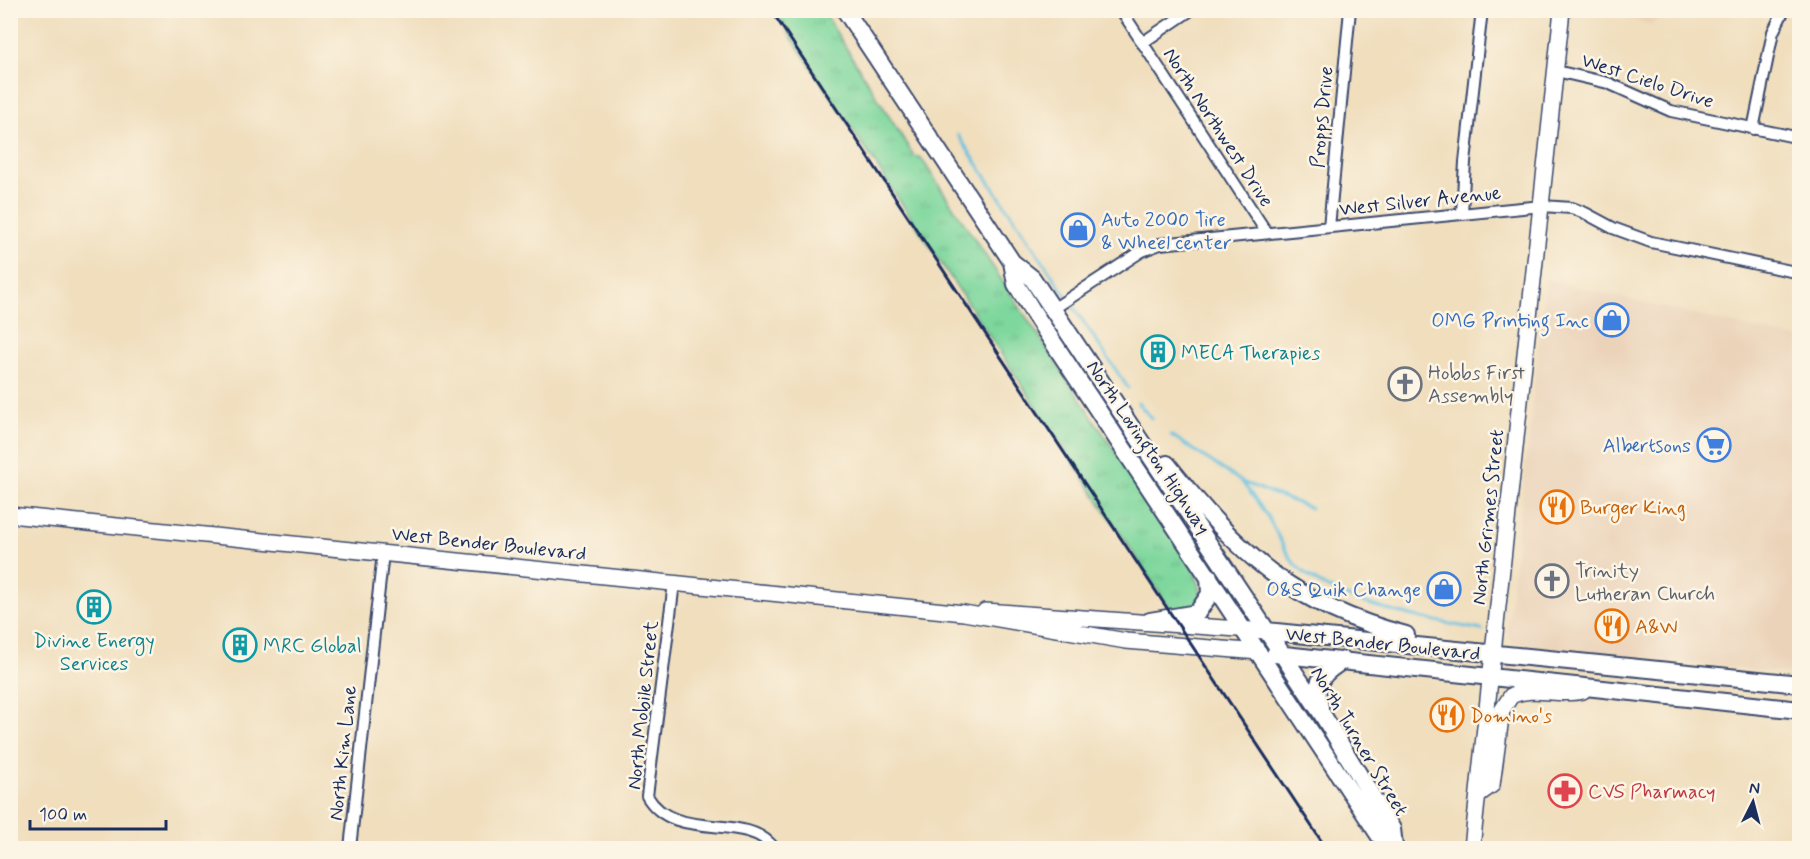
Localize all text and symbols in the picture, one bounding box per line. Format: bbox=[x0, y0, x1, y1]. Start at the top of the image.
street label: North Northwest Drive bbox=[1156, 43, 1279, 213]
street label: West Cielo Drive bbox=[1578, 47, 1717, 116]
street label: Propps Drive bbox=[1305, 65, 1340, 169]
street label: West Silver Avenue bbox=[1338, 180, 1503, 223]
place label: Auto 2000 Tire & Wheel center bbox=[1101, 207, 1232, 257]
shop icon: Auto 2000 Tire & Wheel center bbox=[1060, 212, 1096, 248]
shop icon: OMG Printing Inc bbox=[1594, 302, 1630, 338]
place label: OMG Printing Inc bbox=[1431, 308, 1589, 337]
building icon: MECA Therapies bbox=[1140, 334, 1176, 370]
place label: MECA Therapies bbox=[1181, 340, 1320, 367]
street label: North Lovington Highway bbox=[1078, 355, 1216, 541]
place label: Hobbs First Assembly bbox=[1428, 360, 1525, 410]
church icon: Hobbs First Assembly bbox=[1387, 366, 1423, 402]
supermarket icon: Albertsons bbox=[1696, 427, 1732, 463]
street label: North Grimes Street bbox=[1466, 428, 1511, 606]
place label: Albertsons bbox=[1603, 433, 1691, 460]
restaurant icon: Burger King bbox=[1539, 489, 1575, 525]
place label: Burger King bbox=[1580, 495, 1686, 523]
street label: West Bender Boulevard bbox=[390, 521, 587, 568]
place label: Trinity Lutheran Church bbox=[1575, 558, 1715, 608]
church icon: Trinity Lutheran Church bbox=[1534, 563, 1570, 599]
shop icon: O&S Quik Change bbox=[1426, 571, 1462, 607]
place label: O&S Quik Change bbox=[1266, 577, 1421, 604]
building icon: Divine Energy Services bbox=[76, 589, 112, 625]
restaurant icon: A&W bbox=[1594, 608, 1630, 644]
place label: A&W bbox=[1635, 614, 1678, 641]
street label: North Mobile Street bbox=[621, 619, 666, 791]
street label: West Bender Boulevard bbox=[1284, 621, 1481, 668]
building icon: MRC Global bbox=[222, 627, 258, 663]
place label: Divine Energy Services bbox=[33, 628, 155, 678]
place label: MRC Global bbox=[263, 633, 362, 660]
street label: North Turner Street bbox=[1303, 662, 1414, 822]
street label: North Kim Lane bbox=[323, 684, 364, 822]
restaurant icon: Domino's bbox=[1429, 697, 1465, 733]
place label: Domino's bbox=[1470, 703, 1552, 730]
north arrow bbox=[1723, 772, 1783, 832]
pharmacy icon: CVS Pharmacy bbox=[1547, 773, 1583, 809]
text: N bbox=[1748, 778, 1761, 800]
place label: CVS Pharmacy bbox=[1588, 779, 1716, 806]
scale bar bbox=[30, 793, 166, 831]
text: 100 m bbox=[39, 803, 87, 827]

